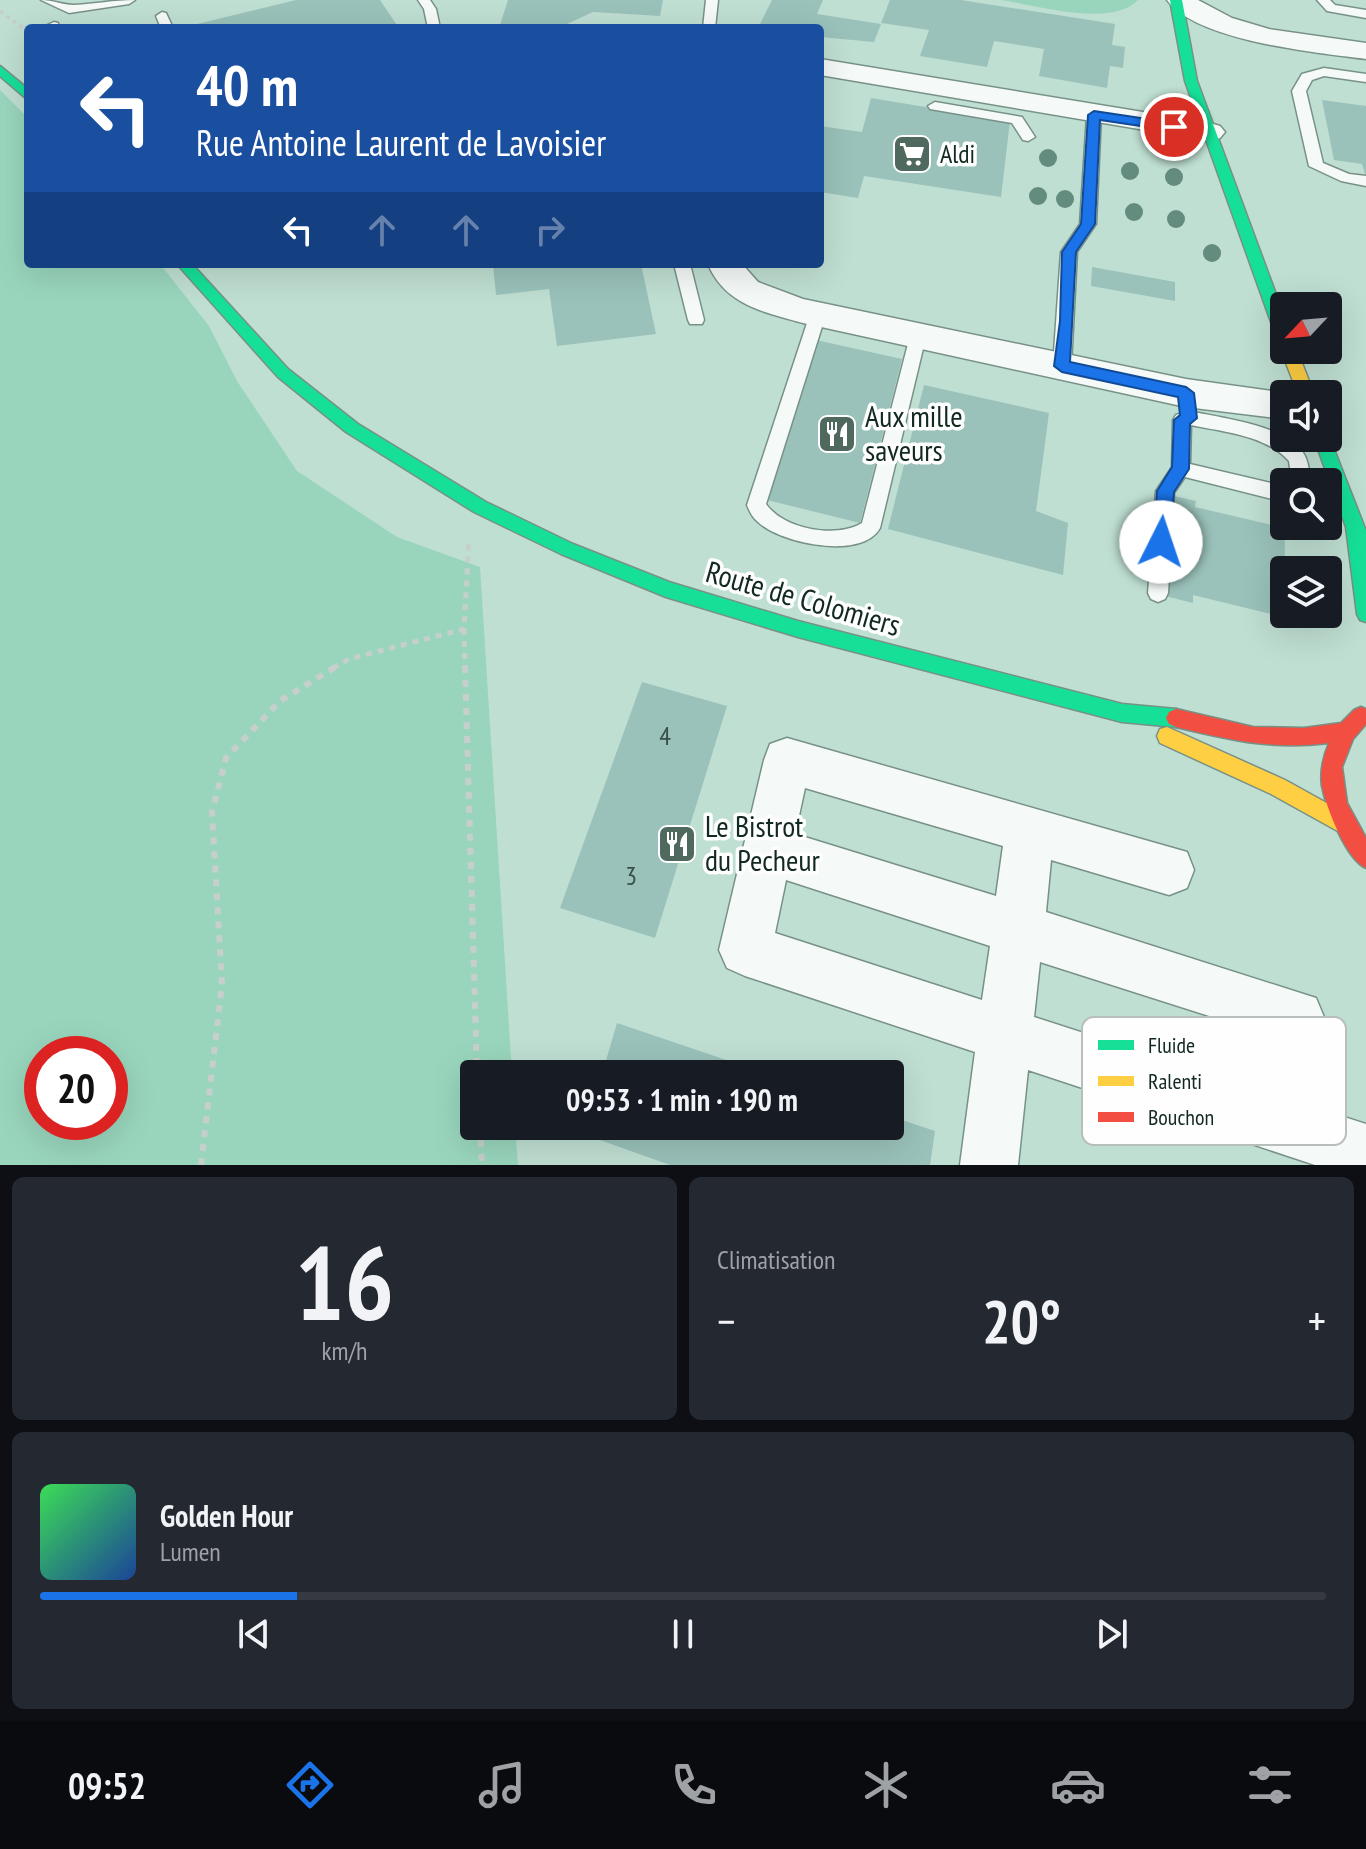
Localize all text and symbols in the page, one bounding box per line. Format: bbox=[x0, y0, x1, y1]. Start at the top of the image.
text: 40 m bbox=[196, 49, 298, 121]
icon: left bbox=[64, 56, 168, 160]
pin bbox=[1140, 93, 1208, 161]
icon: arrive bbox=[1152, 105, 1196, 149]
text: Rue Antoine Laurent de Lavoisier bbox=[196, 119, 606, 166]
supermarket icon: Aldi bbox=[891, 133, 933, 175]
place label: Aldi bbox=[940, 137, 975, 170]
icon: left bbox=[276, 208, 320, 252]
icon: ahead bbox=[360, 208, 404, 252]
icon: ahead bbox=[444, 208, 488, 252]
icon: right bbox=[528, 208, 572, 252]
north arrow bbox=[1270, 292, 1342, 364]
map controls bbox=[1270, 292, 1342, 628]
button: sound bbox=[1270, 380, 1342, 452]
place label: Aux mille saveurs bbox=[865, 396, 963, 469]
restaurant icon: Aux mille saveurs bbox=[816, 413, 858, 455]
button: search bbox=[1270, 468, 1342, 540]
position arrow bbox=[1119, 500, 1203, 584]
street label: Route de Colomiers bbox=[702, 551, 905, 644]
button: layers bbox=[1270, 556, 1342, 628]
house number: 4 bbox=[659, 719, 671, 752]
place label: Le Bistrot du Pecheur bbox=[705, 806, 820, 879]
restaurant icon: Le Bistrot du Pecheur bbox=[656, 823, 698, 865]
house number: 3 bbox=[625, 859, 637, 892]
legend bbox=[1082, 1017, 1346, 1145]
text: Fluide bbox=[1148, 1031, 1195, 1059]
speed limit sign: 20 bbox=[24, 1036, 128, 1140]
text: Ralenti bbox=[1148, 1067, 1202, 1095]
text: 09:53 · 1 min · 190 m bbox=[566, 1080, 798, 1119]
text: Bouchon bbox=[1148, 1103, 1214, 1131]
text: 16 bbox=[295, 1214, 394, 1349]
text: Climatisation bbox=[717, 1243, 835, 1276]
text: 20° bbox=[982, 1282, 1061, 1360]
text: − bbox=[717, 1292, 735, 1349]
text: + bbox=[1308, 1292, 1326, 1349]
text: km/h bbox=[321, 1334, 368, 1367]
text: Golden Hour bbox=[160, 1496, 293, 1535]
text: Lumen bbox=[160, 1535, 221, 1568]
icon: previous bbox=[232, 1612, 276, 1656]
icon: pause bbox=[661, 1612, 705, 1656]
icon: next bbox=[1090, 1612, 1134, 1656]
icon: directions bbox=[282, 1757, 338, 1813]
icon: music bbox=[474, 1757, 530, 1813]
icon: phone bbox=[666, 1757, 722, 1813]
icon: climate bbox=[858, 1757, 914, 1813]
icon: car bbox=[1050, 1757, 1106, 1813]
icon: filters bbox=[1242, 1757, 1298, 1813]
text: 09:52 bbox=[68, 1762, 146, 1809]

